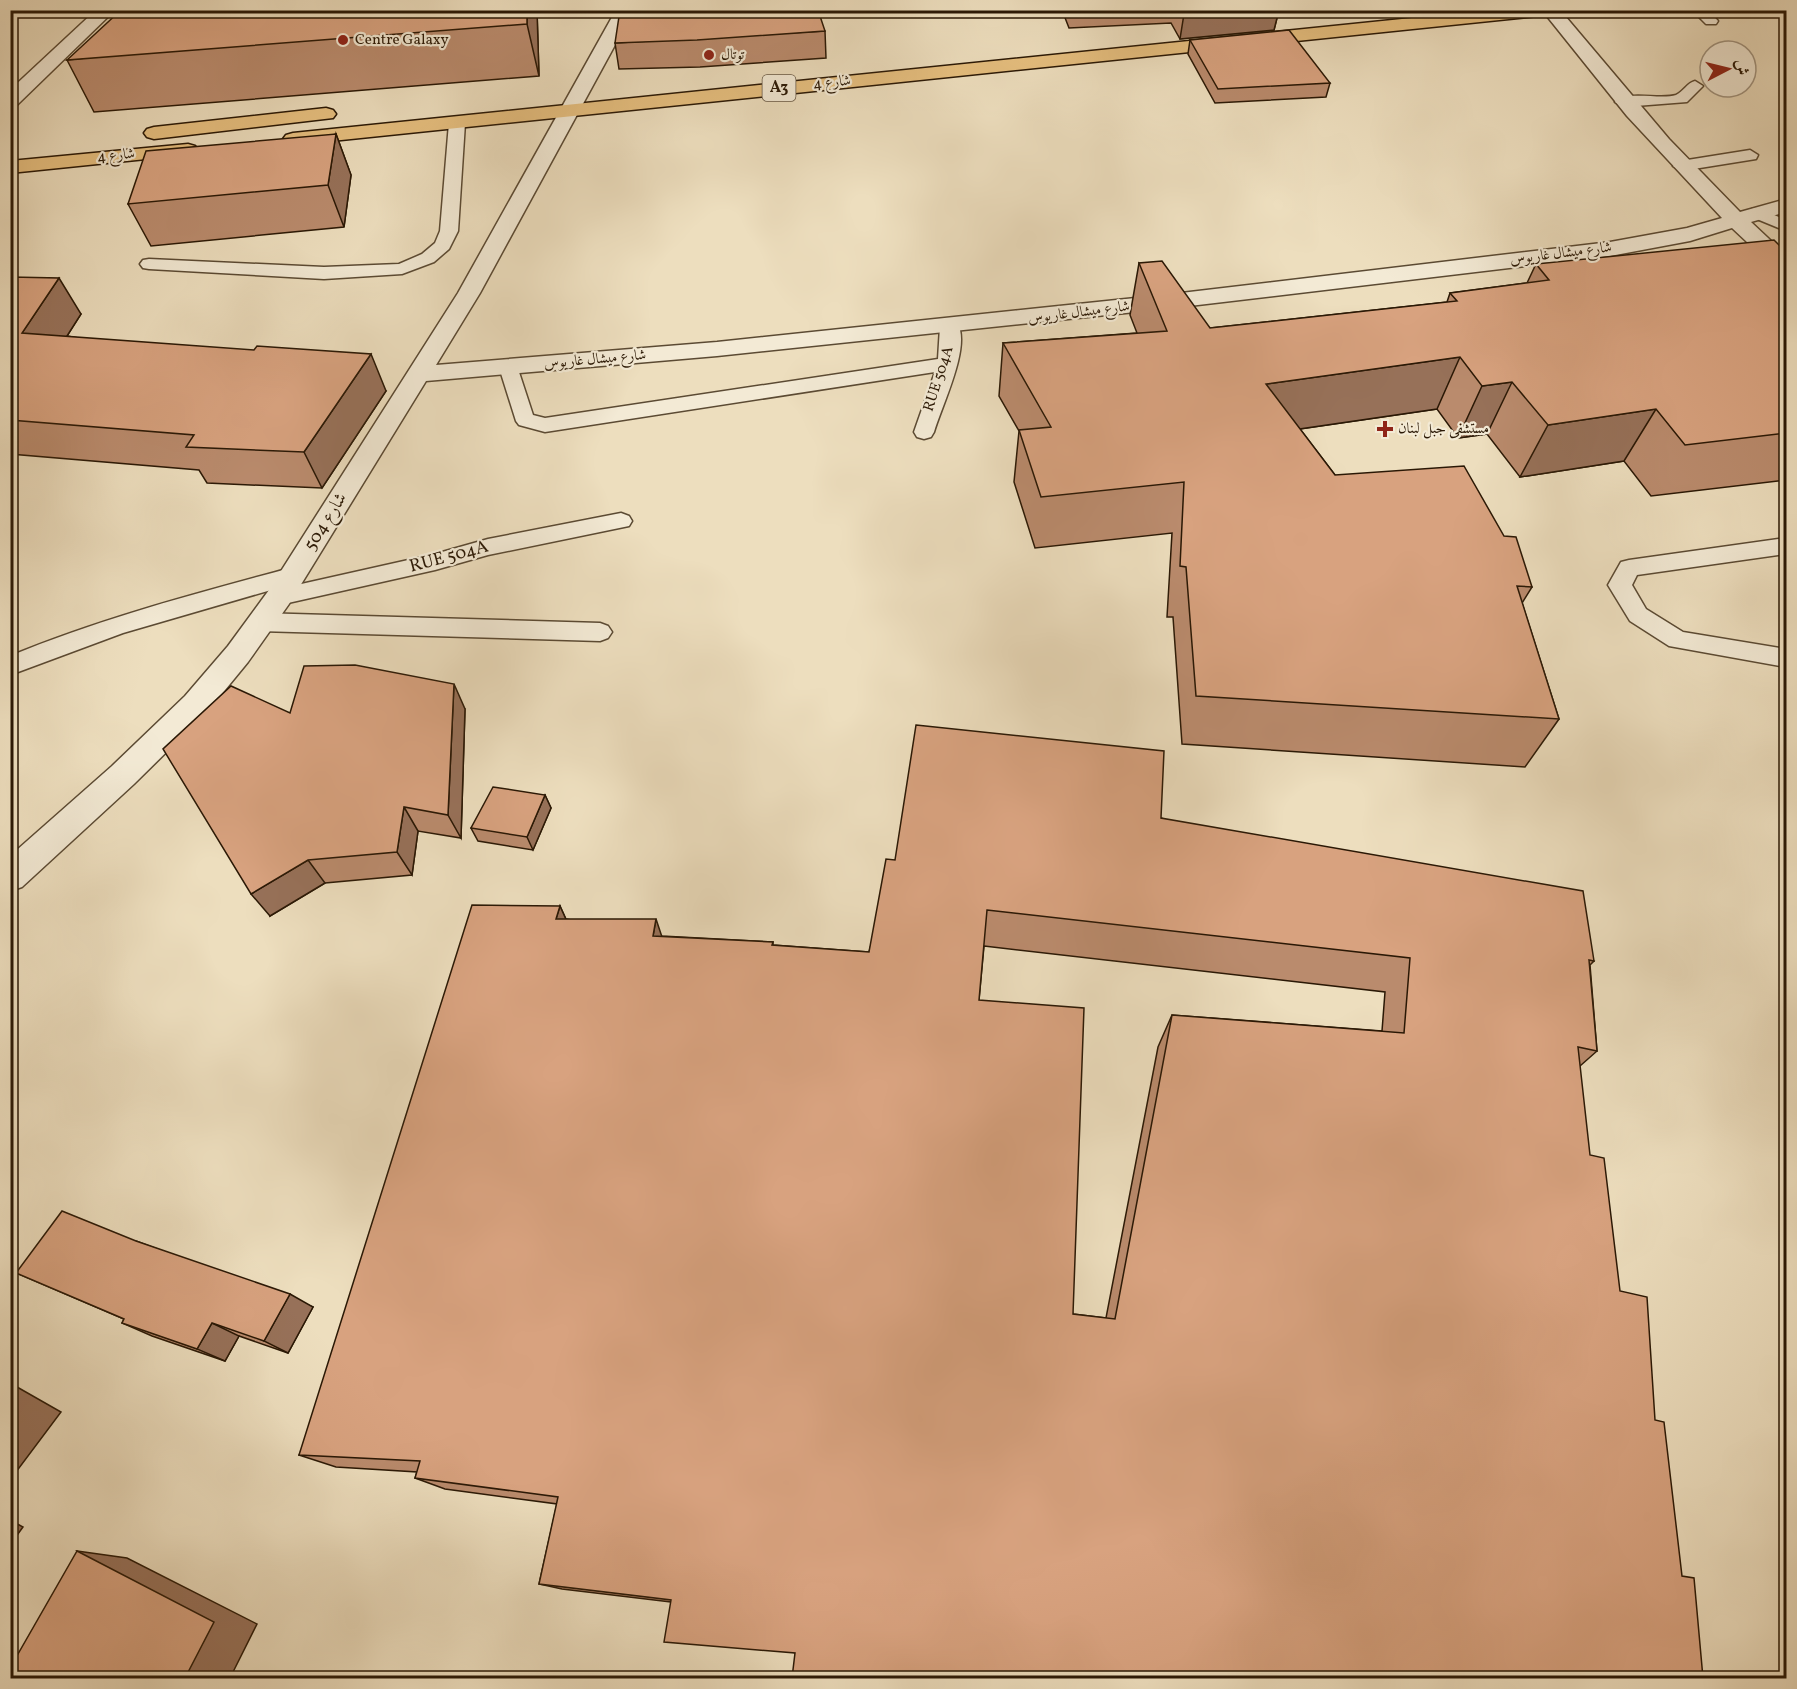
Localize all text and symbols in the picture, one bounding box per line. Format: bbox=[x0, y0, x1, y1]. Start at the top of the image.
place label: Centre Galaxy bbox=[355, 30, 449, 51]
marker: Centre Galaxy bbox=[336, 33, 350, 47]
north arrow bbox=[1698, 39, 1758, 99]
place label: توتال bbox=[721, 45, 745, 66]
marker: توتال bbox=[702, 48, 716, 62]
text: ش bbox=[1729, 58, 1753, 77]
street label: شارع 4 bbox=[812, 71, 852, 96]
road number: A3 bbox=[762, 75, 796, 101]
street label: شارع 4 bbox=[96, 144, 136, 169]
street label: شارع ميشال غاريوس bbox=[1509, 237, 1613, 272]
street label: شارع ميشال غاريوس bbox=[1027, 296, 1131, 331]
street label: RUE 504A bbox=[919, 343, 960, 414]
street label: شارع ميشال غاريوس bbox=[543, 345, 647, 376]
place label: مستشفى جبل لبنان bbox=[1398, 419, 1489, 440]
marker: مستشفى جبل لبنان bbox=[1376, 420, 1394, 438]
street label: شارع 504 bbox=[298, 488, 354, 556]
street label: RUE 504A bbox=[407, 534, 492, 580]

